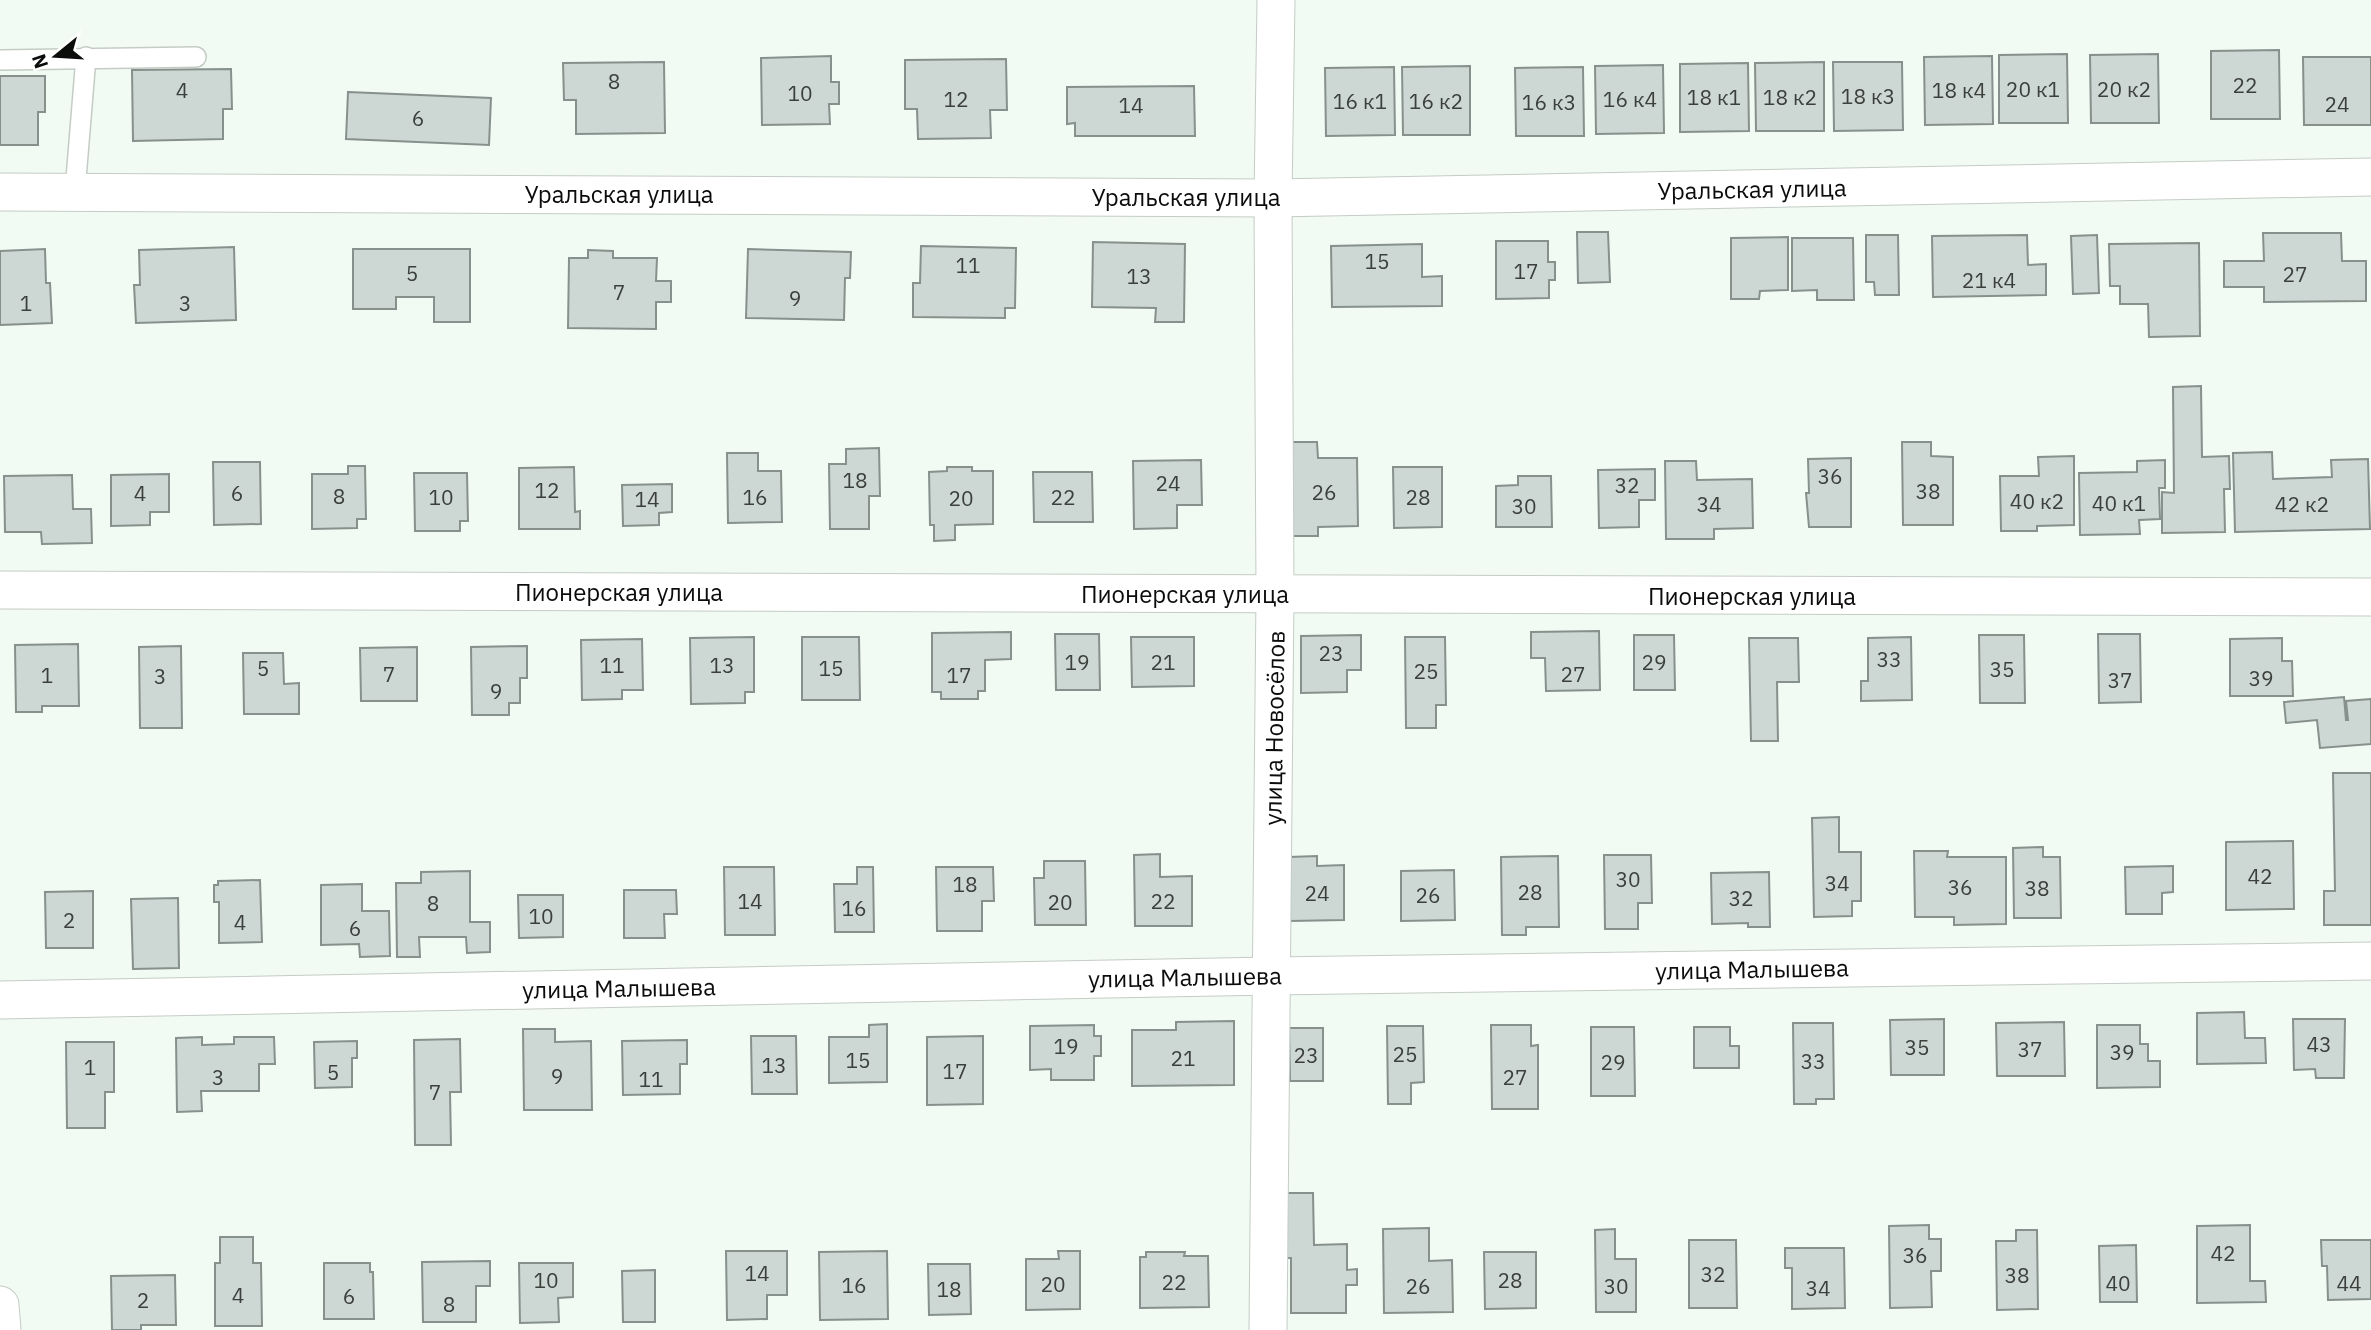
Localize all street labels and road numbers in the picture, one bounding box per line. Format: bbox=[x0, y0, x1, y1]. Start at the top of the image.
street label: Уральская улица bbox=[1657, 171, 1847, 207]
street label: Уральская улица bbox=[524, 178, 714, 210]
street label: Уральская улица bbox=[1091, 181, 1281, 213]
street label: Пионерская улица bbox=[515, 576, 723, 608]
street label: Пионерская улица bbox=[1081, 578, 1289, 610]
street label: Пионерская улица bbox=[1648, 580, 1856, 612]
street label: улица Новосёлов bbox=[1256, 630, 1292, 826]
street label: улица Малышева bbox=[1655, 951, 1849, 987]
street label: улица Малышева bbox=[1088, 959, 1282, 995]
street label: улица Малышева bbox=[522, 970, 716, 1006]

